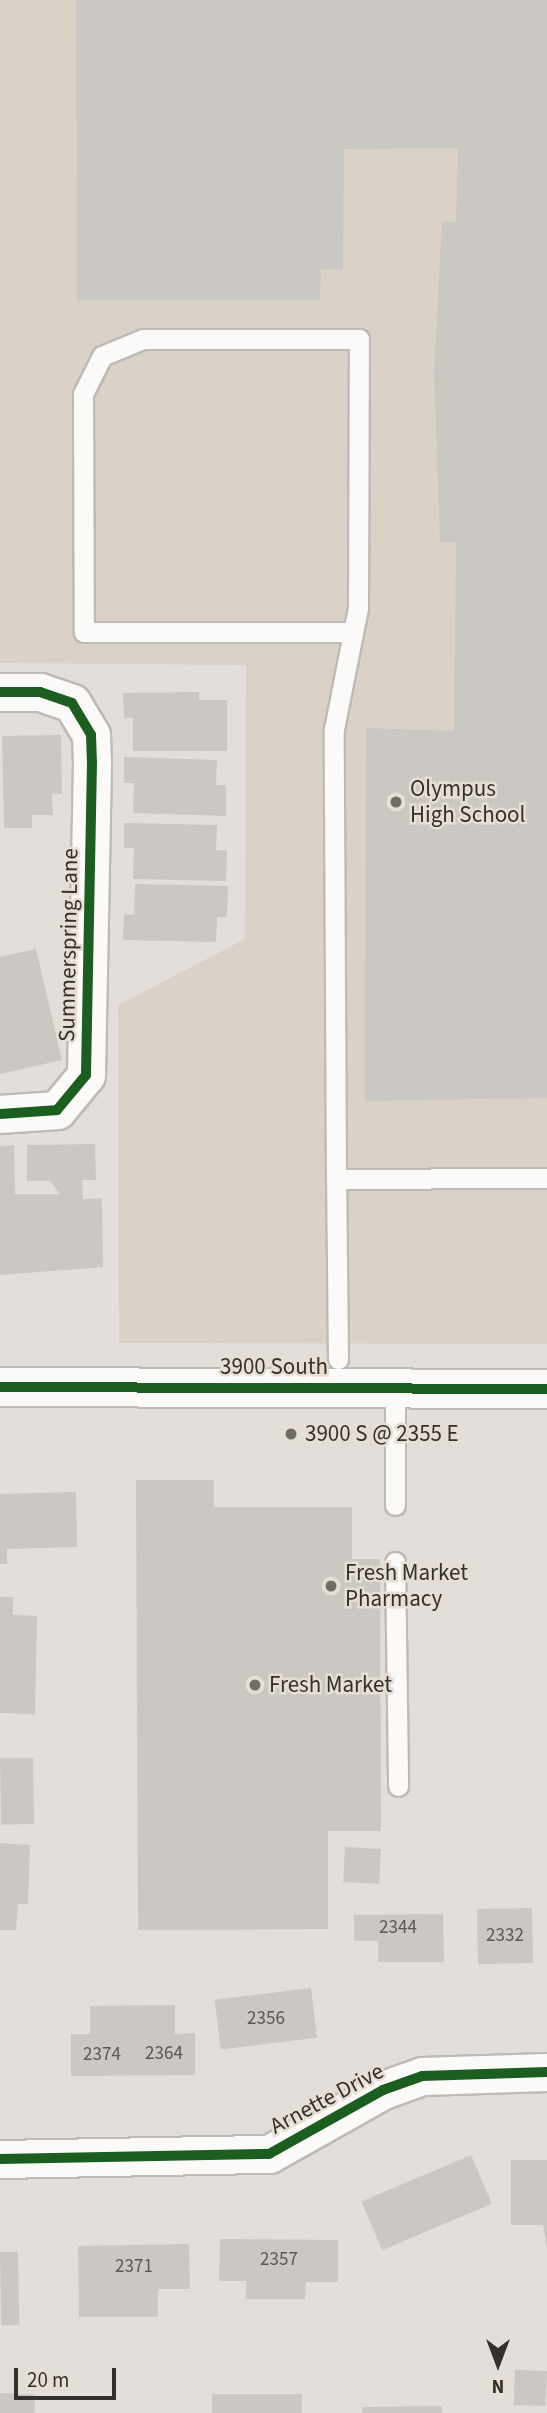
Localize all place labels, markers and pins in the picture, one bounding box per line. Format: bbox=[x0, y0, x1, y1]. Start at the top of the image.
place label: Olympus High School bbox=[410, 775, 525, 829]
marker: Olympus High School bbox=[388, 794, 404, 810]
place label: 3900 S @ 2355 E bbox=[305, 1420, 459, 1448]
marker: 3900 S @ 2355 E bbox=[283, 1426, 299, 1442]
place label: Fresh Market Pharmacy bbox=[345, 1559, 468, 1613]
marker: Fresh Market Pharmacy bbox=[323, 1578, 339, 1594]
place label: Fresh Market bbox=[269, 1671, 392, 1699]
marker: Fresh Market bbox=[247, 1677, 263, 1693]

